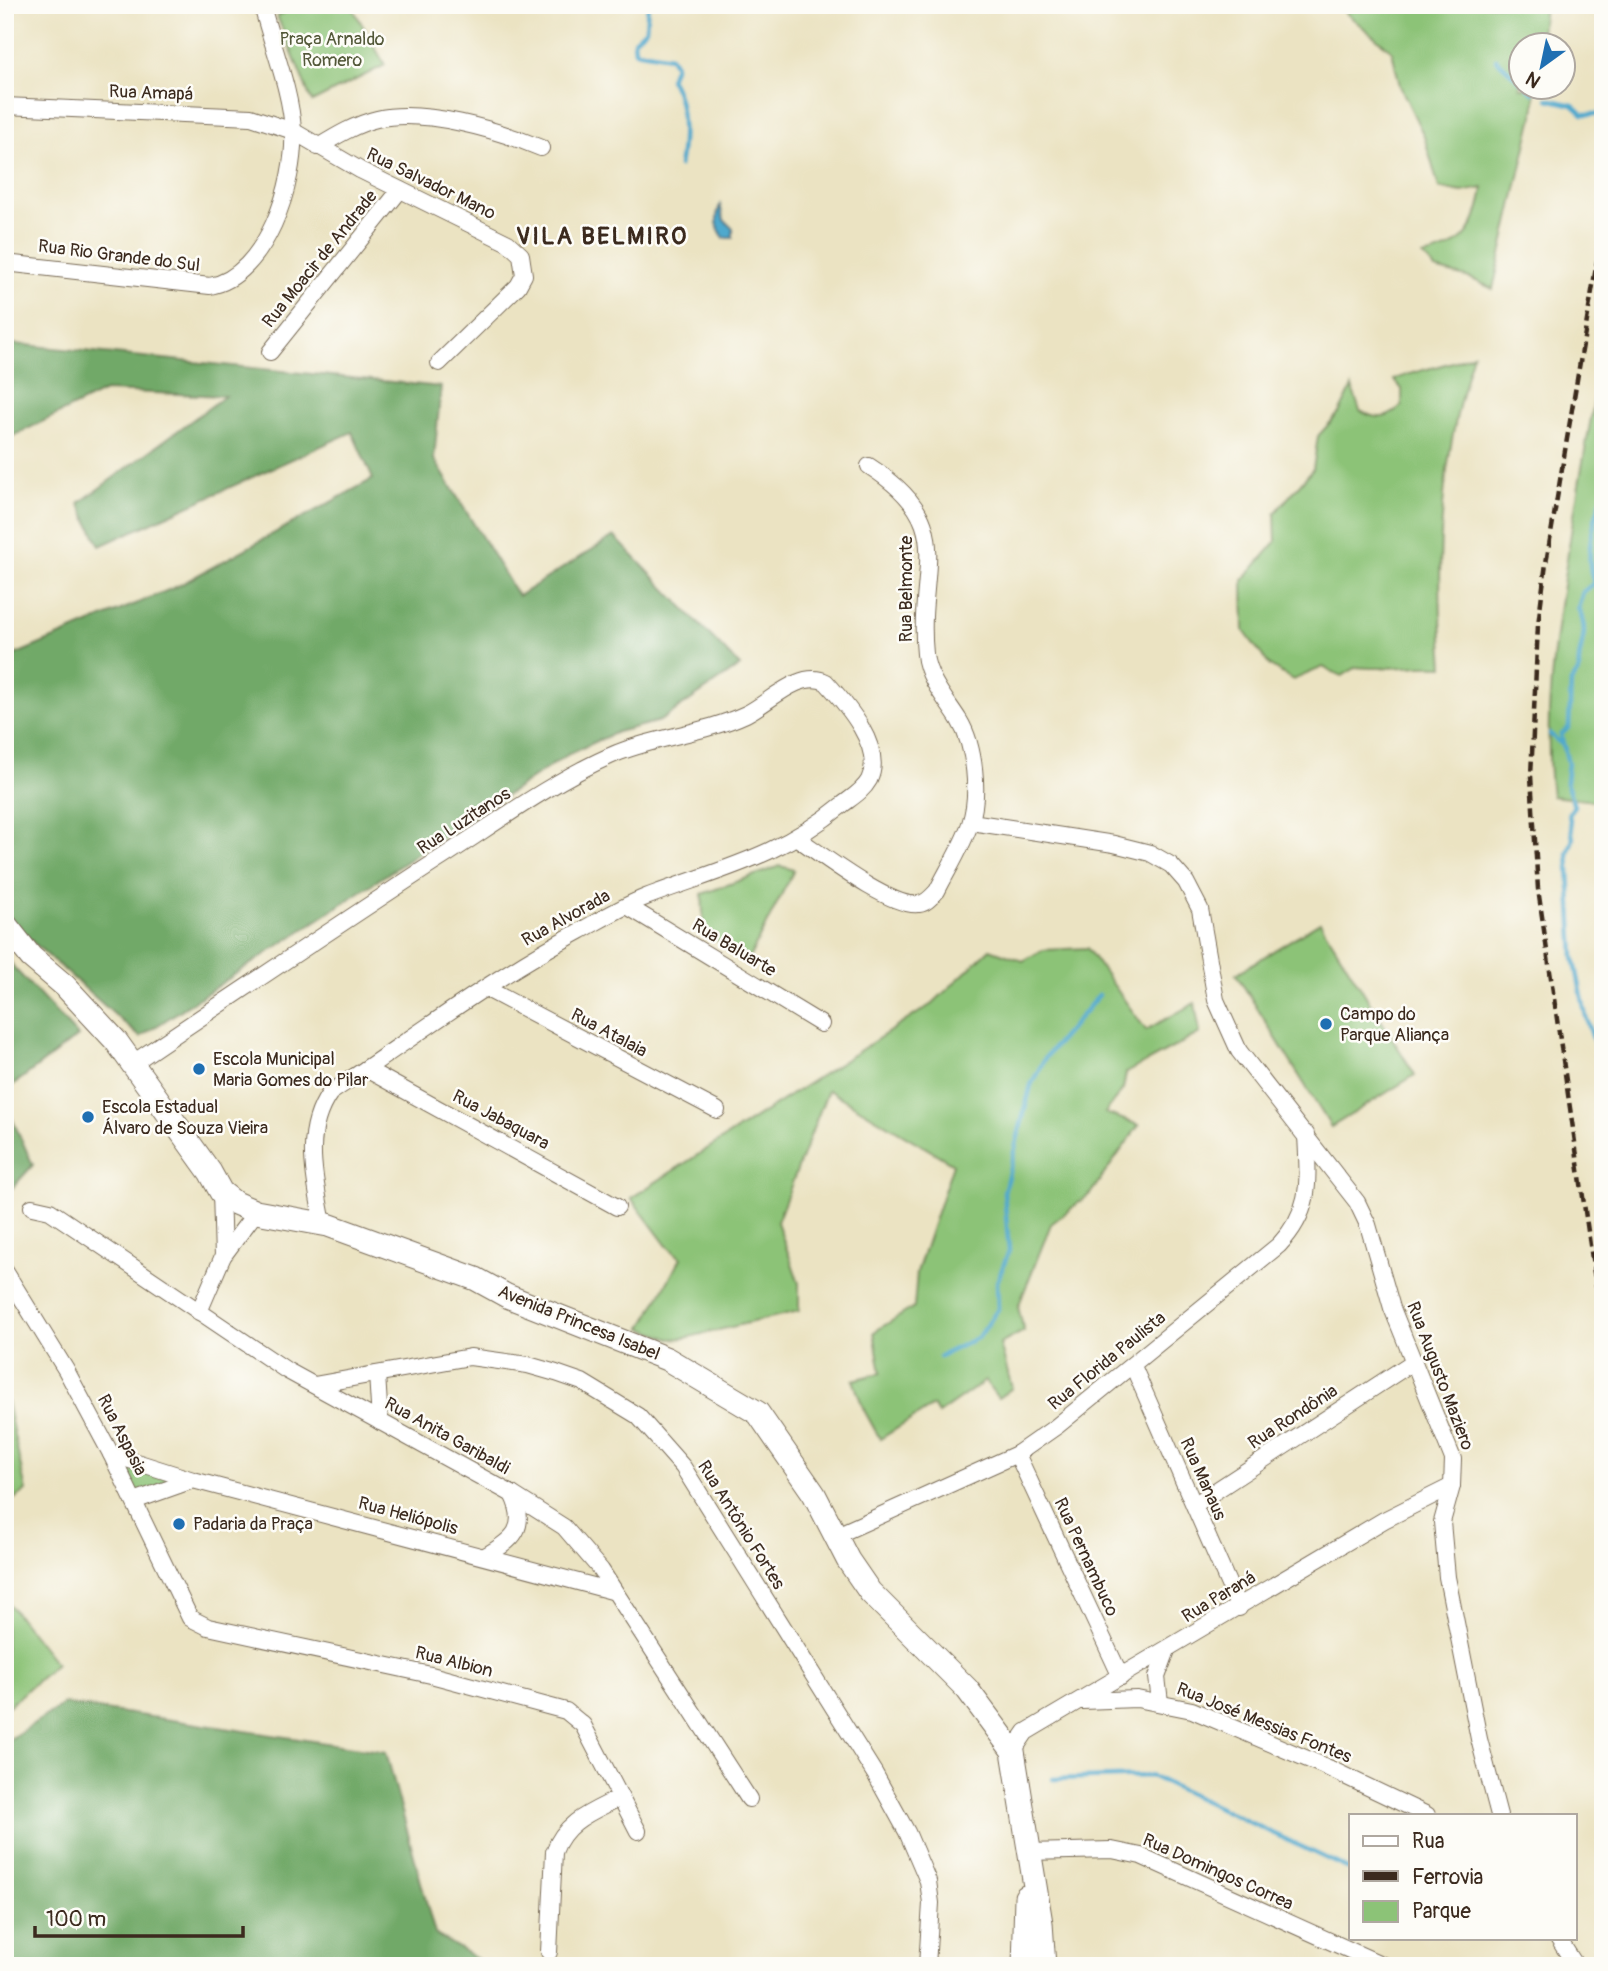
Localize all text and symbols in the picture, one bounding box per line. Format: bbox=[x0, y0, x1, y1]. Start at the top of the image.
park label: Praça Arnaldo Romero bbox=[279, 28, 385, 72]
north arrow bbox=[1506, 32, 1576, 102]
text: N bbox=[1521, 66, 1545, 93]
street label: Rua Amapá bbox=[108, 80, 194, 106]
street label: Rua Salvador Mano bbox=[363, 143, 500, 225]
street label: Rua Moacir de Andrade bbox=[257, 185, 383, 333]
district label: VILA BELMIRO bbox=[516, 222, 688, 251]
street label: Rua Rio Grande do Sul bbox=[37, 235, 201, 277]
street label: Rua Belmonte bbox=[895, 536, 918, 642]
street label: Rua Luzitanos bbox=[413, 782, 515, 860]
street label: Rua Alvorada bbox=[518, 884, 614, 952]
street label: Rua Baluarte bbox=[688, 914, 781, 982]
street label: Rua Atalaia bbox=[567, 1003, 651, 1063]
place label: Campo do Parque Aliança bbox=[1340, 1003, 1449, 1047]
marker: Campo do Parque Aliança bbox=[1318, 1016, 1334, 1032]
place label: Escola Municipal Maria Gomes do Pilar bbox=[213, 1048, 369, 1092]
marker: Escola Municipal Maria Gomes do Pilar bbox=[191, 1061, 207, 1077]
street label: Rua Jabaquara bbox=[449, 1085, 553, 1155]
place label: Escola Estadual Álvaro de Souza Vieira bbox=[102, 1096, 268, 1140]
marker: Escola Estadual Álvaro de Souza Vieira bbox=[80, 1109, 96, 1125]
street label: Avenida Princesa Isabel bbox=[495, 1280, 663, 1366]
street label: Rua Augusto Maziero bbox=[1401, 1298, 1479, 1454]
street label: Rua Florida Paulista bbox=[1044, 1307, 1170, 1415]
street label: Rua Rondônia bbox=[1244, 1380, 1342, 1454]
street label: Rua Aspasia bbox=[92, 1391, 152, 1479]
street label: Rua Anita Garibaldi bbox=[380, 1392, 514, 1480]
street label: Rua Manaus bbox=[1175, 1434, 1231, 1524]
street label: Rua Antônio Fortes bbox=[692, 1456, 790, 1594]
street label: Rua Heliópolis bbox=[356, 1492, 460, 1540]
street label: Rua Pernambuco bbox=[1048, 1494, 1124, 1620]
place label: Padaria da Praça bbox=[193, 1513, 313, 1536]
marker: Padaria da Praça bbox=[171, 1516, 187, 1532]
street label: Rua Paraná bbox=[1178, 1566, 1260, 1628]
street label: Rua Albion bbox=[413, 1641, 495, 1683]
street label: Rua José Messias Fontes bbox=[1173, 1677, 1355, 1769]
legend bbox=[1349, 1814, 1576, 1940]
street label: Rua Domingos Correa bbox=[1139, 1828, 1297, 1916]
text: Rua bbox=[1412, 1828, 1445, 1855]
text: Ferrovia bbox=[1412, 1864, 1483, 1891]
scale bar bbox=[35, 1894, 243, 1938]
text: Parque bbox=[1412, 1898, 1471, 1925]
text: 100 m bbox=[46, 1906, 106, 1933]

